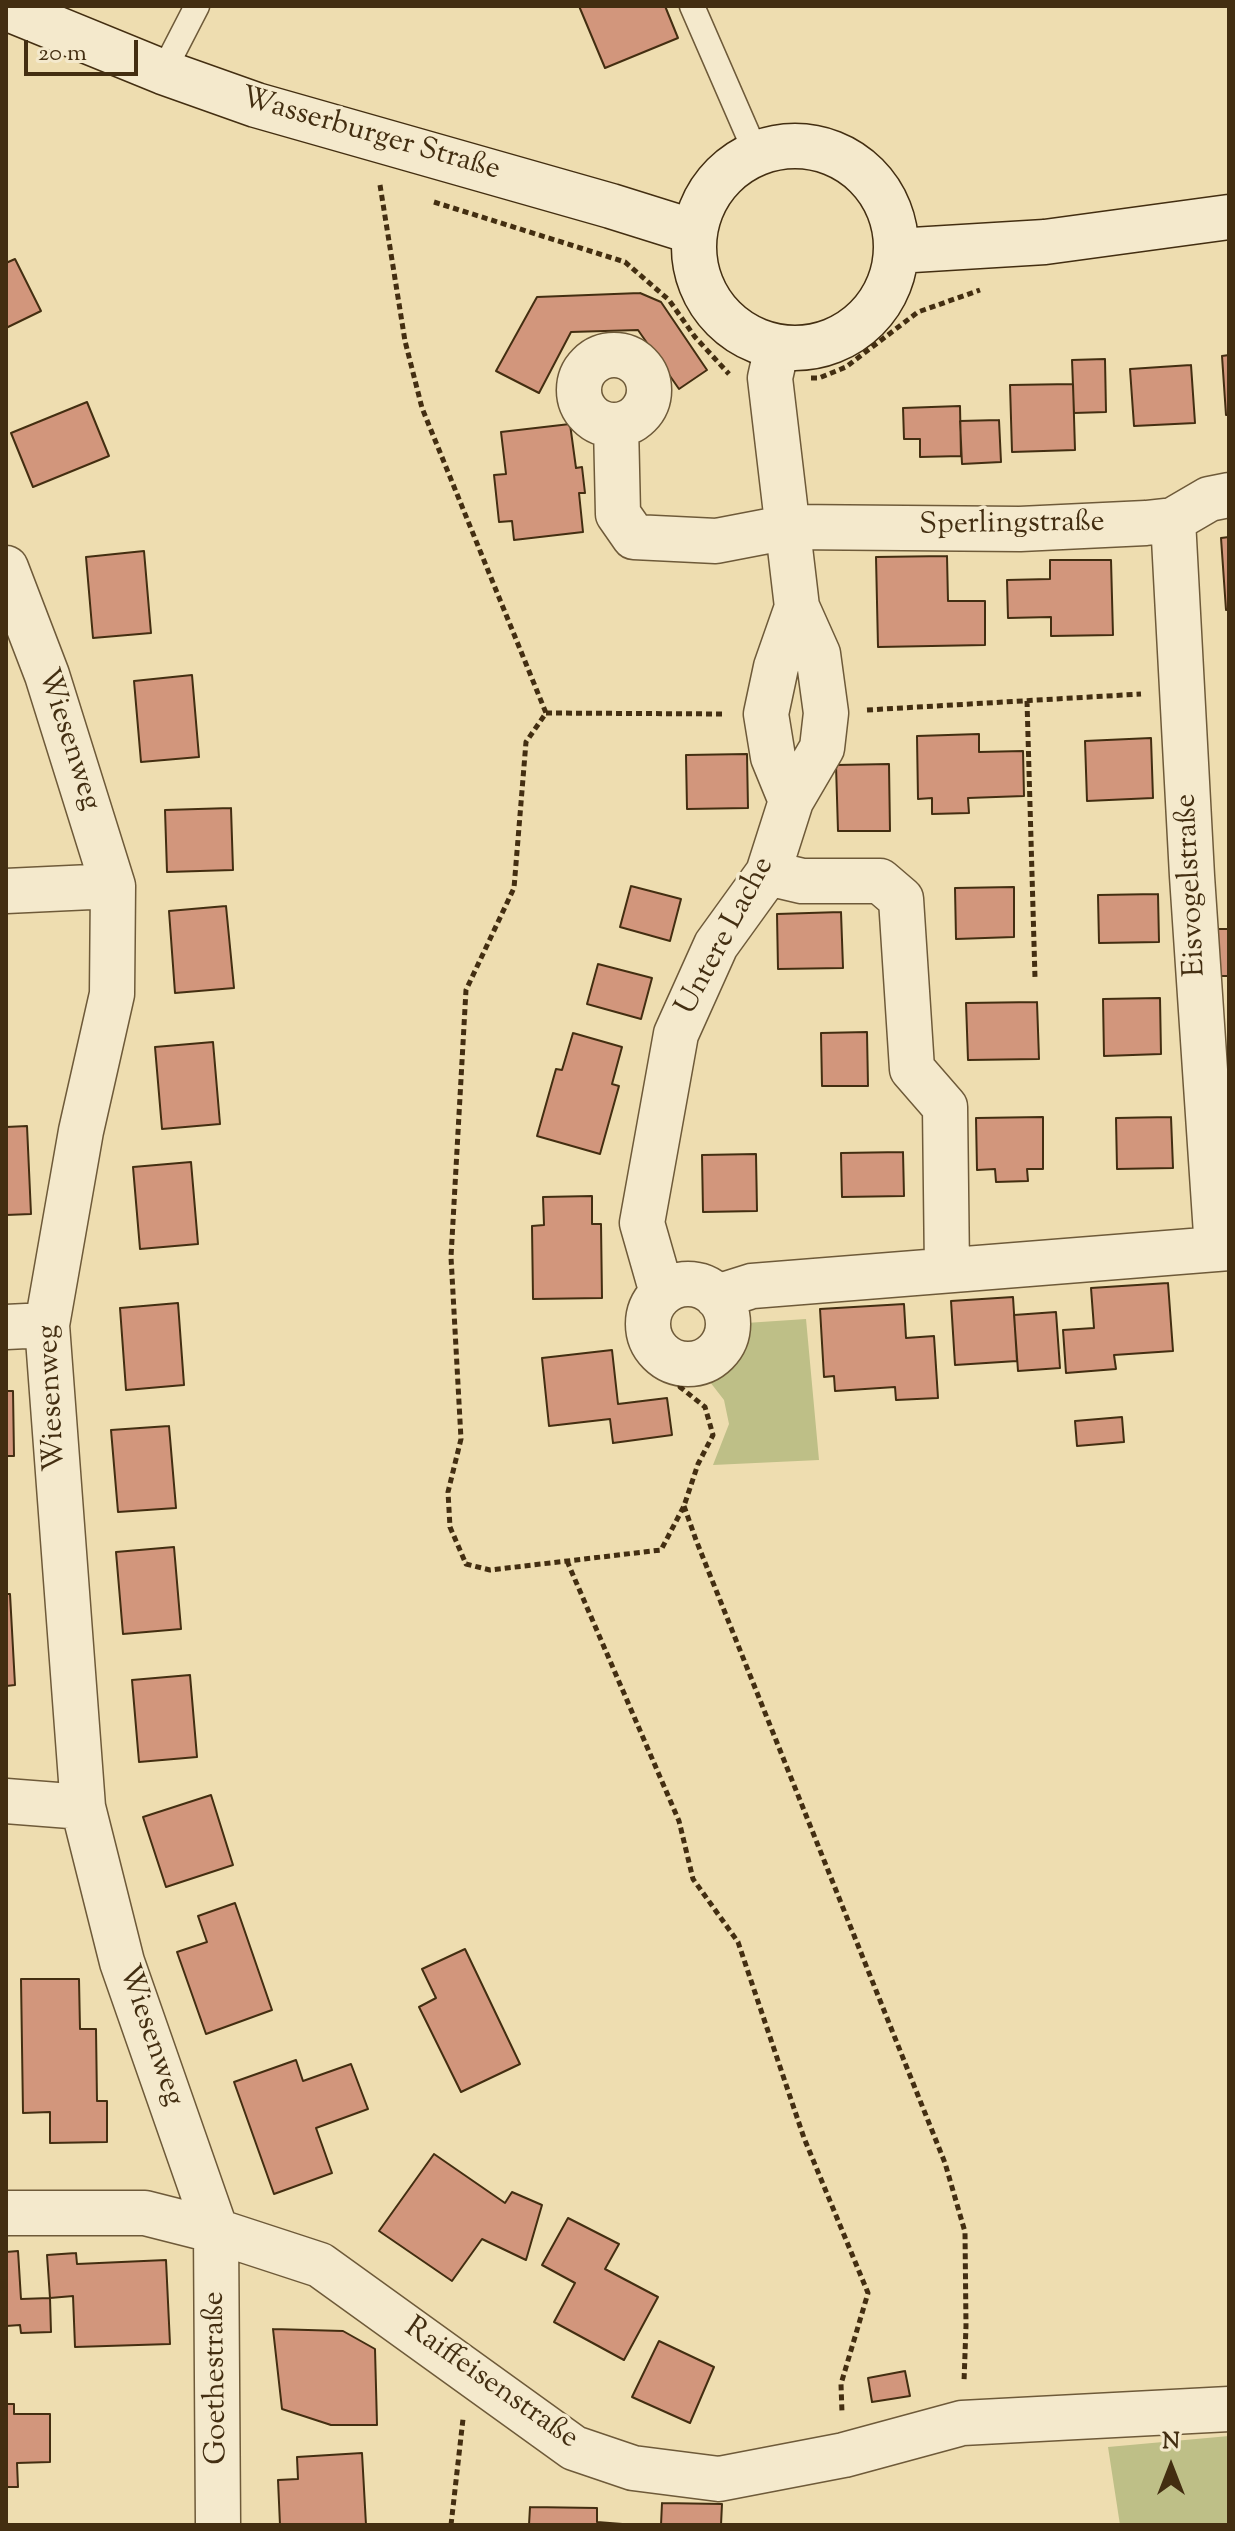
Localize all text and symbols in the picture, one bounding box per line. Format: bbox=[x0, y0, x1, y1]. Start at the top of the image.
scale bar bbox=[28, 24, 142, 74]
text: 20 m bbox=[38, 37, 87, 71]
street label: Wasserburger Straße bbox=[236, 82, 504, 190]
street label: Sperlingstraße bbox=[919, 506, 1105, 546]
street label: Wiesenweg bbox=[27, 665, 107, 815]
street label: Eisvogelstraße bbox=[1170, 793, 1216, 977]
street label: Untere Lache bbox=[670, 852, 784, 1022]
street label: Wiesenweg bbox=[32, 1324, 76, 1472]
street label: Wiesenweg bbox=[108, 1961, 190, 2111]
street label: Goethestraße bbox=[198, 2291, 238, 2465]
street label: Raiffeisenstraße bbox=[396, 2312, 584, 2458]
north arrow bbox=[1131, 2427, 1211, 2507]
text: N bbox=[1162, 2427, 1180, 2459]

